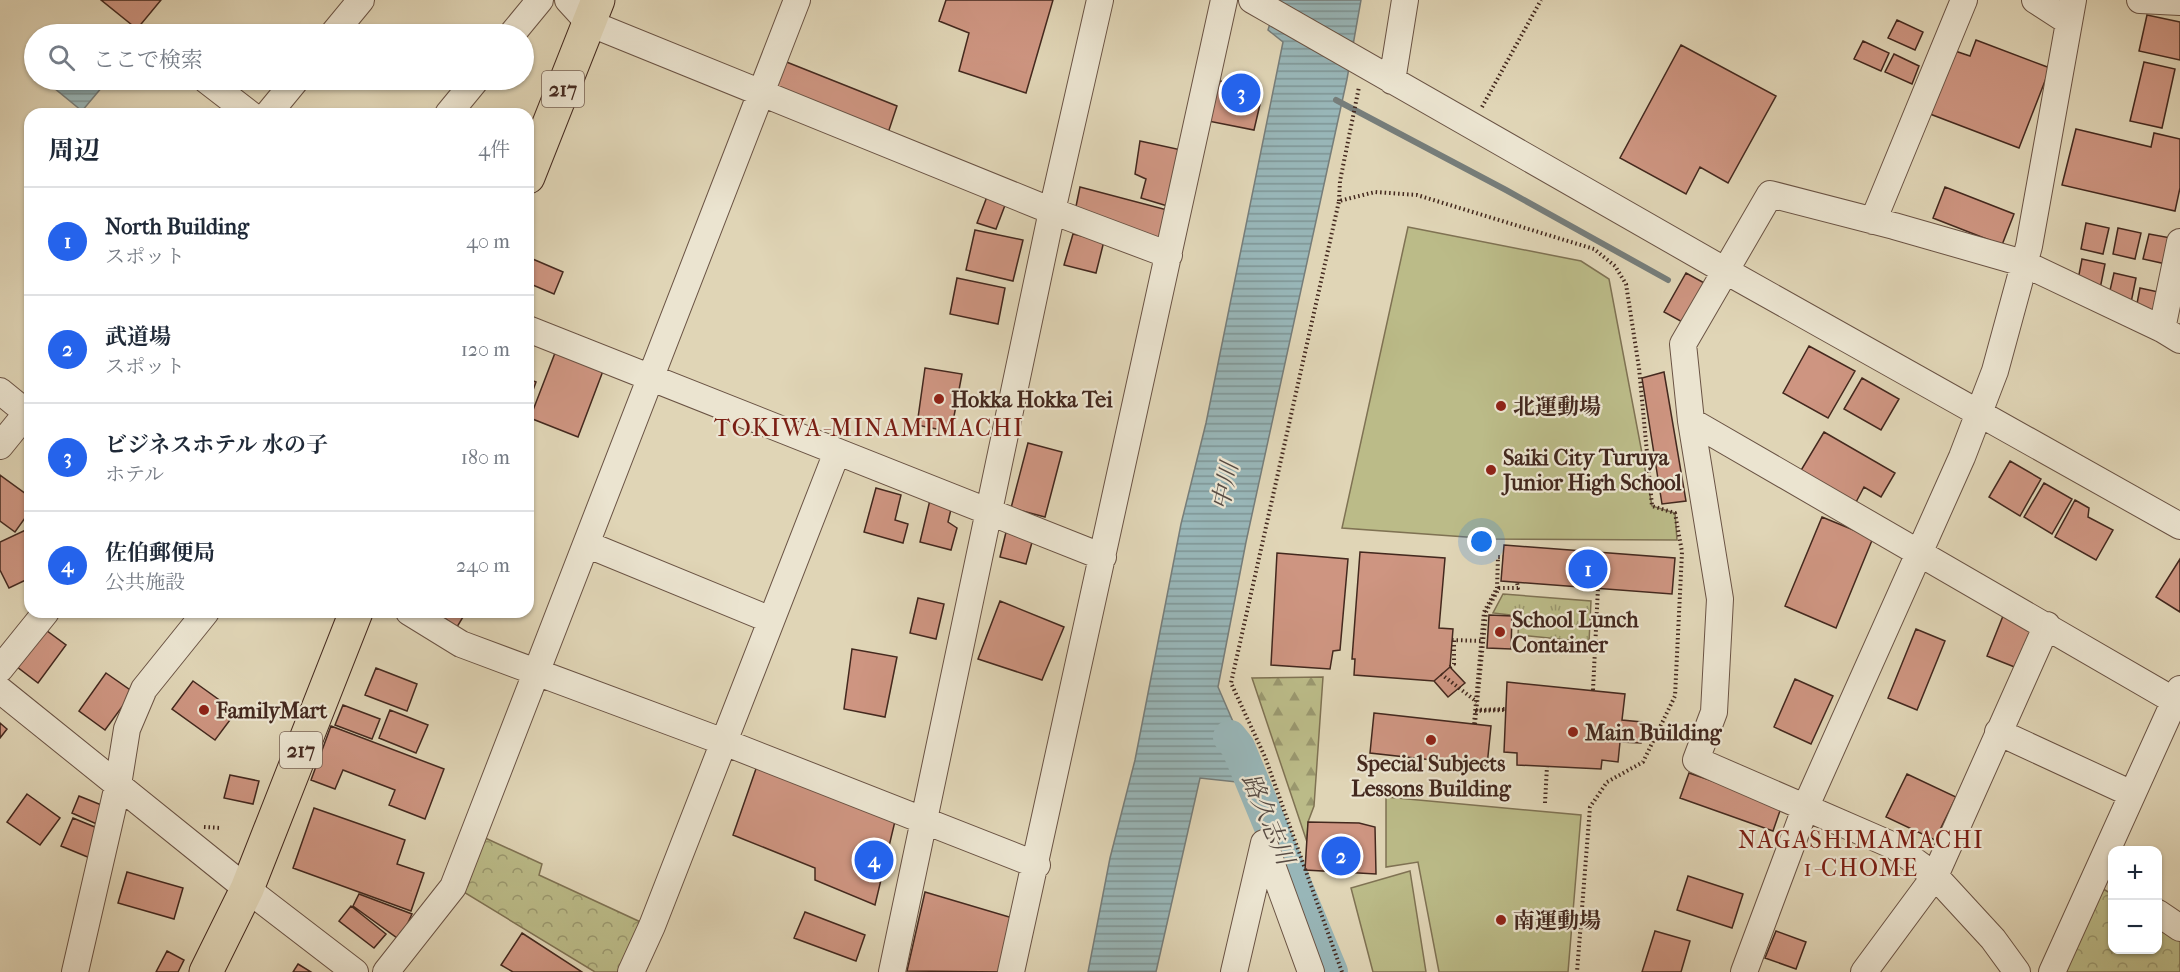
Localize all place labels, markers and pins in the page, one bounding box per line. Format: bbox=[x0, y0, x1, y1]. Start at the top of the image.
pin: 3 bbox=[1222, 70, 1260, 116]
place label: Hokka Hokka Tei bbox=[951, 387, 1113, 413]
marker: Hokka Hokka Tei bbox=[932, 392, 946, 406]
place label: 北運動場 bbox=[1513, 394, 1601, 420]
marker: 北運動場 bbox=[1494, 399, 1508, 413]
place label: Saiki City Turuya Junior High School bbox=[1501, 445, 1683, 496]
marker: Saiki City Turuya Junior High School bbox=[1484, 463, 1498, 477]
pin: 1 bbox=[1568, 546, 1608, 592]
place label: School Lunch Container bbox=[1512, 607, 1639, 658]
marker: School Lunch Container bbox=[1493, 625, 1507, 639]
place label: FamilyMart bbox=[215, 698, 328, 724]
marker: FamilyMart bbox=[197, 703, 211, 717]
place label: Main Building bbox=[1584, 720, 1723, 746]
marker: Main Building bbox=[1566, 725, 1580, 739]
marker: Special Subjects Lessons Building bbox=[1424, 733, 1438, 747]
place label: Special Subjects Lessons Building bbox=[1351, 751, 1512, 802]
pin: 2 bbox=[1322, 834, 1360, 878]
pin: 4 bbox=[854, 838, 894, 882]
place label: 南運動場 bbox=[1513, 908, 1601, 934]
marker: 南運動場 bbox=[1494, 913, 1508, 927]

